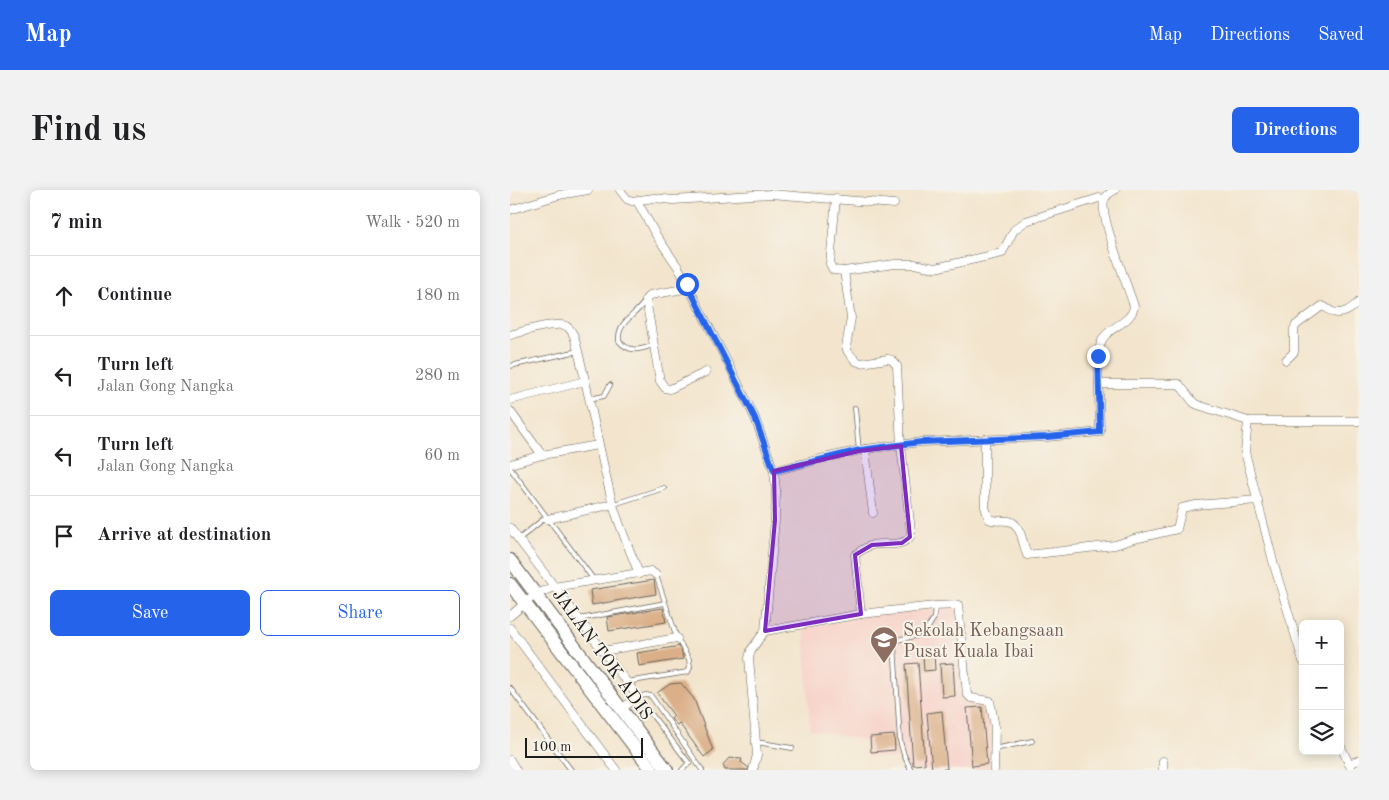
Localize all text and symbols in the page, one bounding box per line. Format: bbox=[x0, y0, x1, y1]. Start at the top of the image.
text: Map bbox=[25, 23, 72, 47]
text: Map bbox=[1149, 26, 1182, 44]
text: Directions bbox=[1210, 26, 1290, 44]
text: Saved bbox=[1318, 26, 1364, 44]
button: Directions bbox=[1232, 107, 1359, 153]
text: Find us bbox=[30, 113, 146, 148]
text: 7 min bbox=[50, 212, 103, 233]
text: Walk · 520 m bbox=[365, 215, 460, 231]
route start bbox=[676, 273, 699, 296]
icon: ahead bbox=[50, 282, 78, 310]
text: Continue bbox=[97, 286, 172, 305]
text: 180 m bbox=[415, 288, 460, 304]
route end bbox=[1087, 345, 1110, 368]
text: Turn left bbox=[97, 356, 174, 375]
icon: left bbox=[50, 362, 78, 390]
text: 280 m bbox=[415, 368, 460, 384]
text: Jalan Gong Nangka bbox=[97, 379, 234, 395]
text: Turn left bbox=[97, 436, 174, 455]
icon: left bbox=[50, 442, 78, 470]
text: 60 m bbox=[424, 448, 460, 464]
text: Jalan Gong Nangka bbox=[97, 459, 234, 475]
icon: arrive bbox=[50, 522, 78, 550]
text: Arrive at destination bbox=[97, 526, 271, 545]
street label: JALAN TOK ADIS bbox=[549, 586, 656, 723]
button: Save bbox=[50, 590, 250, 636]
button: Share bbox=[260, 590, 460, 636]
map controls bbox=[1299, 620, 1344, 755]
button: + bbox=[1299, 620, 1344, 665]
place label: Sekolah Kebangsaan Pusat Kuala Ibai bbox=[903, 622, 1064, 661]
school or university icon: Sekolah Kebangsaan Pusat Kuala Ibai bbox=[869, 625, 899, 664]
button: − bbox=[1299, 665, 1344, 710]
button: layers bbox=[1299, 710, 1344, 755]
scale bar bbox=[525, 735, 642, 758]
text: 100 m bbox=[532, 740, 571, 754]

